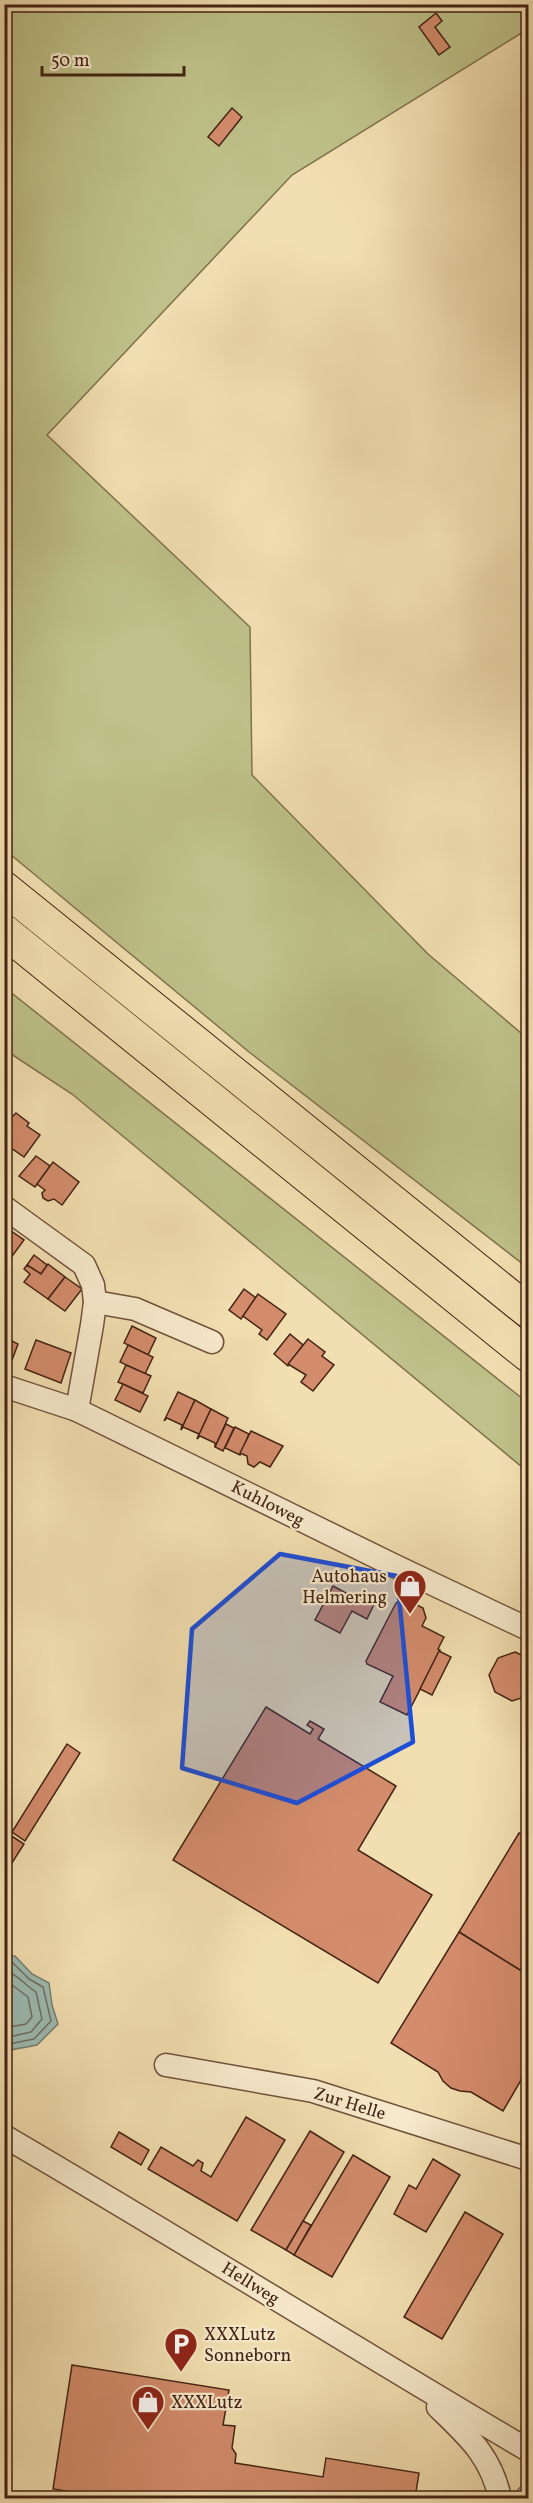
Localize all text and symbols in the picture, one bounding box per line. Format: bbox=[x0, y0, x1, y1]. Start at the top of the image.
scale bar bbox=[42, 39, 184, 77]
text: 50 m bbox=[51, 49, 90, 74]
street label: Kuhloweg bbox=[226, 1475, 308, 1533]
place label: Autohaus Helmering bbox=[302, 1565, 387, 1611]
shop icon: Autohaus Helmering bbox=[392, 1568, 428, 1615]
street label: Zur Helle bbox=[311, 2082, 389, 2127]
street label: Hellweg bbox=[216, 2257, 284, 2312]
place label: XXXLutz Sonneborn bbox=[204, 2323, 291, 2369]
parking icon: XXXLutz Sonneborn bbox=[163, 2326, 199, 2373]
shop icon: XXXLutz bbox=[130, 2384, 166, 2431]
place label: XXXLutz bbox=[171, 2391, 243, 2416]

